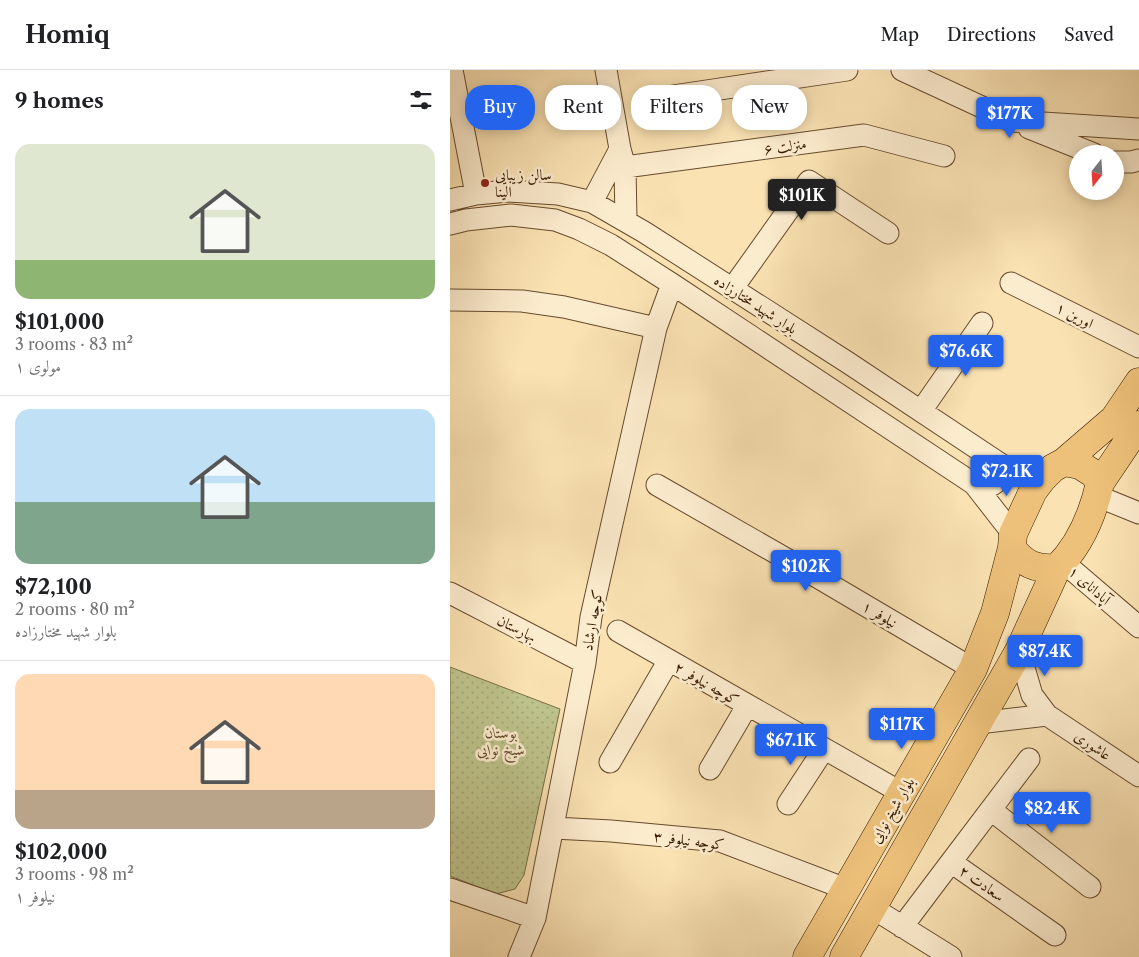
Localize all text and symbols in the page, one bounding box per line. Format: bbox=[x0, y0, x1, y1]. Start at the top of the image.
text: Homiq bbox=[25, 20, 110, 49]
text: Map bbox=[880, 24, 919, 46]
text: Directions bbox=[947, 24, 1036, 46]
text: Saved bbox=[1064, 24, 1114, 46]
chip: Buy bbox=[465, 85, 535, 130]
chip: Rent bbox=[545, 85, 621, 130]
chip: Filters bbox=[631, 85, 722, 130]
chip: New bbox=[732, 85, 807, 130]
icon: filters bbox=[407, 86, 435, 114]
text: 9 homes bbox=[15, 88, 104, 113]
pin: $177K bbox=[975, 97, 1045, 139]
text: $177K bbox=[987, 103, 1033, 123]
street label: منزلت ۶ bbox=[763, 134, 807, 158]
north arrow bbox=[1069, 145, 1124, 200]
map controls bbox=[1069, 145, 1124, 200]
place label: سالن زیبایی الینا bbox=[495, 165, 551, 201]
icon: home bbox=[180, 176, 270, 266]
marker: سالن زیبایی الینا bbox=[479, 177, 491, 189]
pin: $101K bbox=[767, 178, 837, 221]
text: $101K bbox=[779, 185, 825, 205]
street label: بلوار شهید مختارزاده bbox=[710, 270, 801, 339]
street label: اورین ۱ bbox=[1053, 297, 1097, 333]
text: $101,000 bbox=[15, 309, 104, 334]
text: 3 rooms · 83 m² bbox=[15, 334, 133, 354]
pin: $76.6K bbox=[925, 334, 1007, 377]
text: $76.6K bbox=[939, 341, 993, 361]
text: مولوی ۱ bbox=[15, 356, 61, 376]
icon: home bbox=[180, 442, 270, 532]
pin: $72.1K bbox=[966, 454, 1048, 497]
text: $72.1K bbox=[981, 461, 1033, 481]
pin: $102K bbox=[771, 550, 841, 592]
text: $102K bbox=[782, 556, 830, 576]
street label: آپادانای ۱ bbox=[1064, 561, 1116, 611]
text: $72,100 bbox=[15, 574, 92, 599]
street label: کوچه ارشاد bbox=[577, 588, 609, 652]
street label: ۱ نیلوفر bbox=[858, 596, 901, 633]
text: 2 rooms · 80 m² bbox=[15, 599, 135, 619]
street label: بهارستان bbox=[494, 610, 540, 647]
text: بلوار شهید مختارزاده bbox=[15, 621, 117, 641]
pin: $87.4K bbox=[1004, 634, 1086, 677]
text: $87.4K bbox=[1019, 641, 1071, 661]
street label: کوچه نیلوفر ۲ bbox=[670, 657, 743, 711]
icon: home bbox=[180, 707, 270, 797]
pin: $117K bbox=[867, 708, 937, 750]
text: $117K bbox=[880, 714, 924, 734]
park label: بوستان شیخ نوایی bbox=[477, 723, 525, 764]
pin: $67.1K bbox=[750, 724, 832, 766]
street label: عاشوری bbox=[1071, 726, 1115, 764]
text: $67.1K bbox=[766, 730, 816, 750]
street label: بلوار شیخ نوایی bbox=[866, 774, 923, 849]
pin: $82.4K bbox=[1011, 792, 1093, 834]
text: $82.4K bbox=[1025, 798, 1079, 818]
street label: کوچه نیلوفر ۳ bbox=[652, 826, 726, 856]
text: $102,000 bbox=[15, 839, 107, 864]
street label: سعادت ۲ bbox=[956, 861, 1008, 905]
text: 3 rooms · 98 m² bbox=[15, 864, 134, 884]
text: ۱ نیلوفر bbox=[15, 886, 55, 906]

